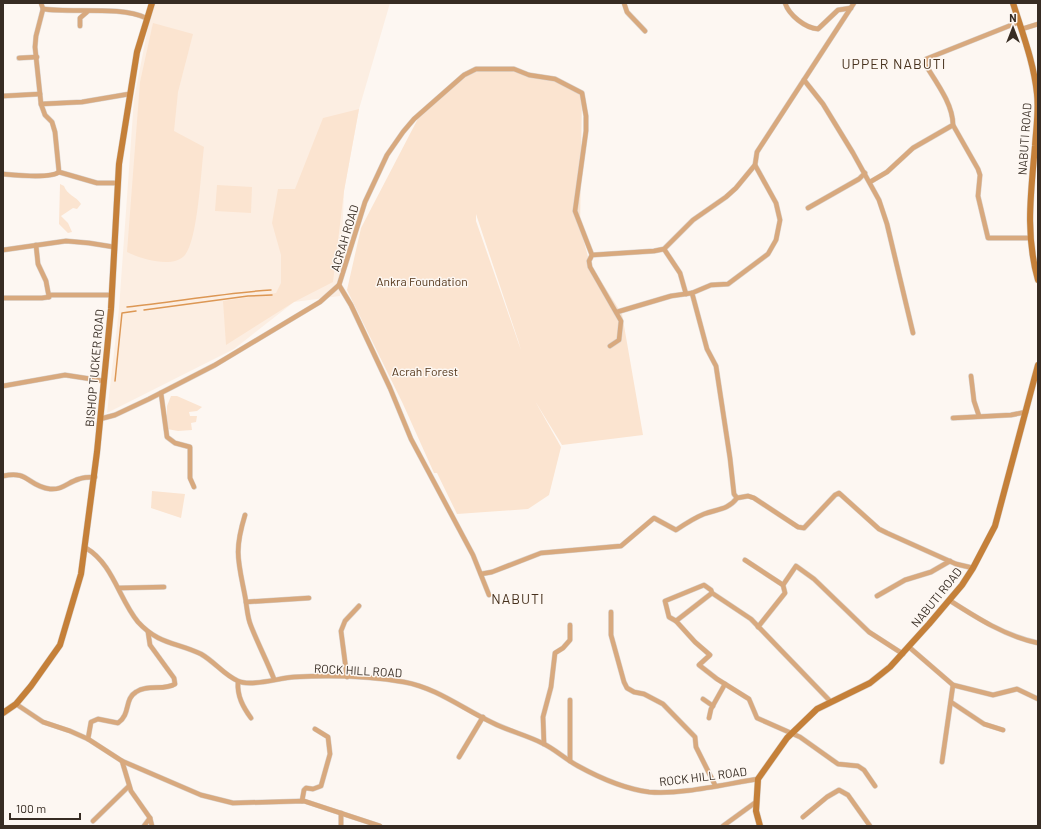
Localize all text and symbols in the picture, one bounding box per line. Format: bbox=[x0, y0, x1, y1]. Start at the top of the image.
north arrow bbox=[993, 8, 1033, 48]
text: N bbox=[1009, 11, 1017, 24]
district label: UPPER NABUTI bbox=[842, 55, 946, 72]
street label: NABUTI ROAD bbox=[1014, 102, 1034, 176]
street label: ACRAH ROAD bbox=[327, 203, 361, 273]
park label: Ankra Foundation bbox=[376, 274, 468, 288]
street label: BISHOP TUCKER ROAD bbox=[82, 309, 106, 427]
park label: Acrah Forest bbox=[392, 364, 458, 378]
street label: NABUTI ROAD bbox=[908, 564, 964, 630]
district label: NABUTI bbox=[491, 590, 545, 607]
street label: ROCK HILL ROAD bbox=[314, 661, 402, 679]
street label: ROCK HILL ROAD bbox=[658, 764, 748, 788]
scale bar bbox=[10, 795, 80, 821]
text: 100 m bbox=[16, 801, 46, 815]

